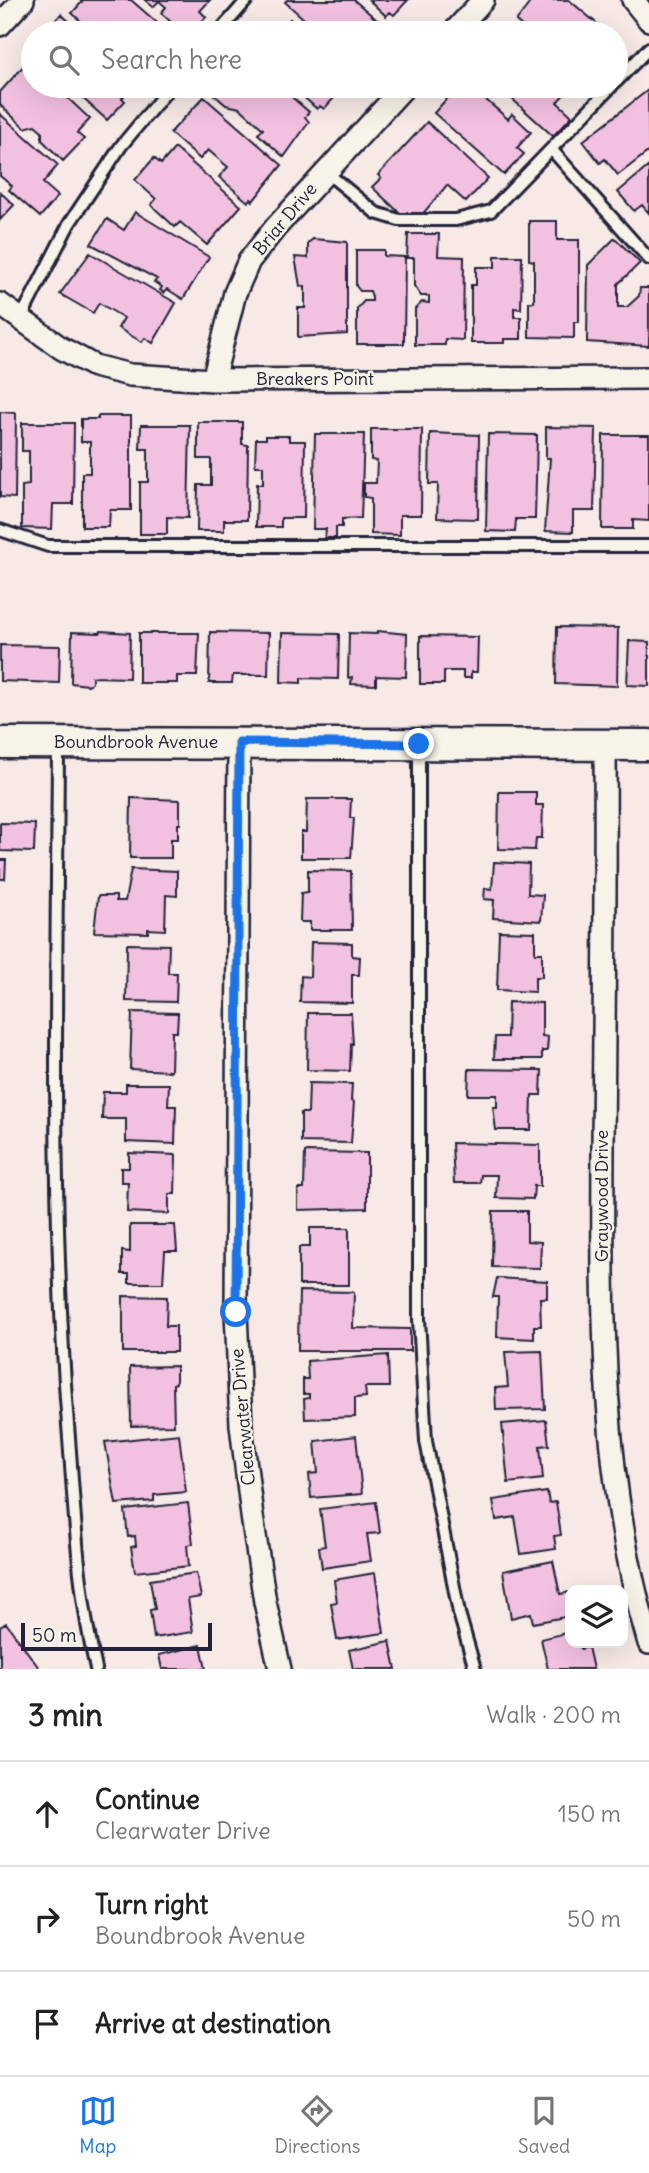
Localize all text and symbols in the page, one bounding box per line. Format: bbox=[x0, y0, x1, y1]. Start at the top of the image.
search box bbox=[21, 21, 628, 98]
icon: search bbox=[45, 41, 83, 79]
text: Search here bbox=[101, 43, 242, 76]
street label: Briar Drive bbox=[248, 178, 322, 260]
street label: Breakers Point bbox=[256, 367, 374, 390]
route end bbox=[403, 728, 434, 759]
street label: Boundbrook Avenue bbox=[54, 730, 218, 753]
street label: Graywood Drive bbox=[590, 1130, 613, 1262]
route start bbox=[220, 1296, 251, 1327]
street label: Clearwater Drive bbox=[225, 1348, 260, 1486]
map controls bbox=[565, 1585, 628, 1648]
button: layers bbox=[565, 1585, 628, 1648]
scale bar bbox=[21, 1620, 212, 1652]
text: 50 m bbox=[32, 1623, 77, 1647]
text: 3 min bbox=[28, 1696, 103, 1734]
text: Walk · 200 m bbox=[486, 1700, 621, 1729]
text: Continue bbox=[95, 1783, 200, 1816]
icon: ahead bbox=[28, 1795, 66, 1833]
text: 150 m bbox=[558, 1799, 621, 1828]
text: Clearwater Drive bbox=[95, 1816, 271, 1845]
text: Turn right bbox=[95, 1888, 208, 1921]
icon: right bbox=[28, 1900, 66, 1938]
text: 50 m bbox=[567, 1904, 621, 1933]
text: Boundbrook Avenue bbox=[95, 1921, 305, 1950]
icon: arrive bbox=[28, 2005, 66, 2043]
text: Arrive at destination bbox=[95, 2007, 331, 2040]
tab: Map bbox=[79, 2092, 117, 2158]
tab: Directions bbox=[275, 2092, 360, 2158]
tab: Saved bbox=[518, 2092, 570, 2158]

